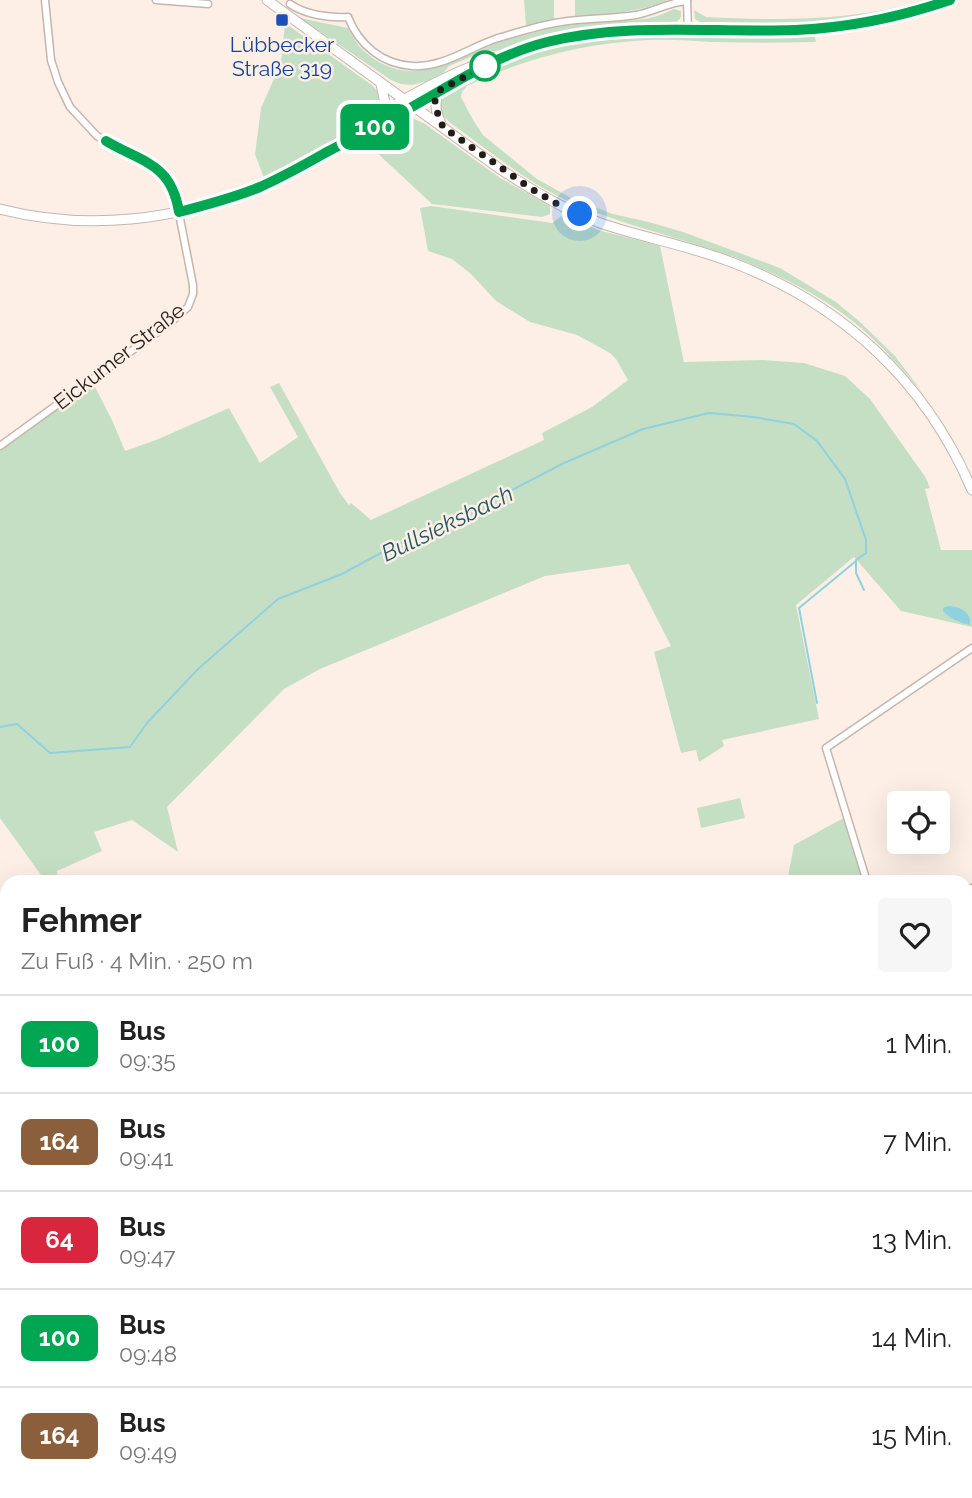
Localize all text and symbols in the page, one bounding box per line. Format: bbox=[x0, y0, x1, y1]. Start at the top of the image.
marker: Lübbecker Straße 319 bbox=[274, 12, 290, 28]
place label: Lübbecker Straße 319 bbox=[230, 32, 335, 81]
unlabelled marker bbox=[470, 51, 500, 81]
line badge: 100 bbox=[335, 104, 415, 150]
text: 100 bbox=[354, 112, 396, 141]
your location bbox=[562, 196, 597, 231]
street label: Eickumer Straße bbox=[49, 297, 189, 415]
water label: Bullsieksbach bbox=[377, 479, 517, 567]
map controls bbox=[887, 791, 950, 854]
button: locate bbox=[887, 791, 950, 854]
button: heart bbox=[878, 898, 952, 972]
text: Fehmer bbox=[21, 901, 142, 940]
text: Zu Fuß · 4 Min. · 250 m bbox=[21, 947, 253, 974]
text: Bus bbox=[119, 1016, 166, 1046]
text: 100 bbox=[39, 1029, 80, 1058]
text: 1 Min. bbox=[886, 1029, 952, 1059]
text: 09:35 bbox=[119, 1046, 176, 1073]
text: Bus bbox=[119, 1114, 166, 1144]
text: 164 bbox=[39, 1127, 80, 1156]
text: 7 Min. bbox=[883, 1127, 952, 1157]
text: 09:41 bbox=[119, 1144, 173, 1171]
text: Bus bbox=[119, 1212, 166, 1242]
text: 64 bbox=[45, 1225, 74, 1254]
text: 13 Min. bbox=[872, 1225, 952, 1255]
text: 09:47 bbox=[119, 1242, 176, 1269]
text: Bus bbox=[119, 1310, 166, 1340]
text: 100 bbox=[39, 1323, 80, 1352]
text: 14 Min. bbox=[872, 1323, 952, 1353]
text: 09:48 bbox=[119, 1340, 177, 1367]
text: Bus bbox=[119, 1408, 166, 1438]
text: 164 bbox=[39, 1421, 80, 1450]
text: 15 Min. bbox=[872, 1421, 952, 1451]
text: 09:49 bbox=[119, 1438, 177, 1465]

